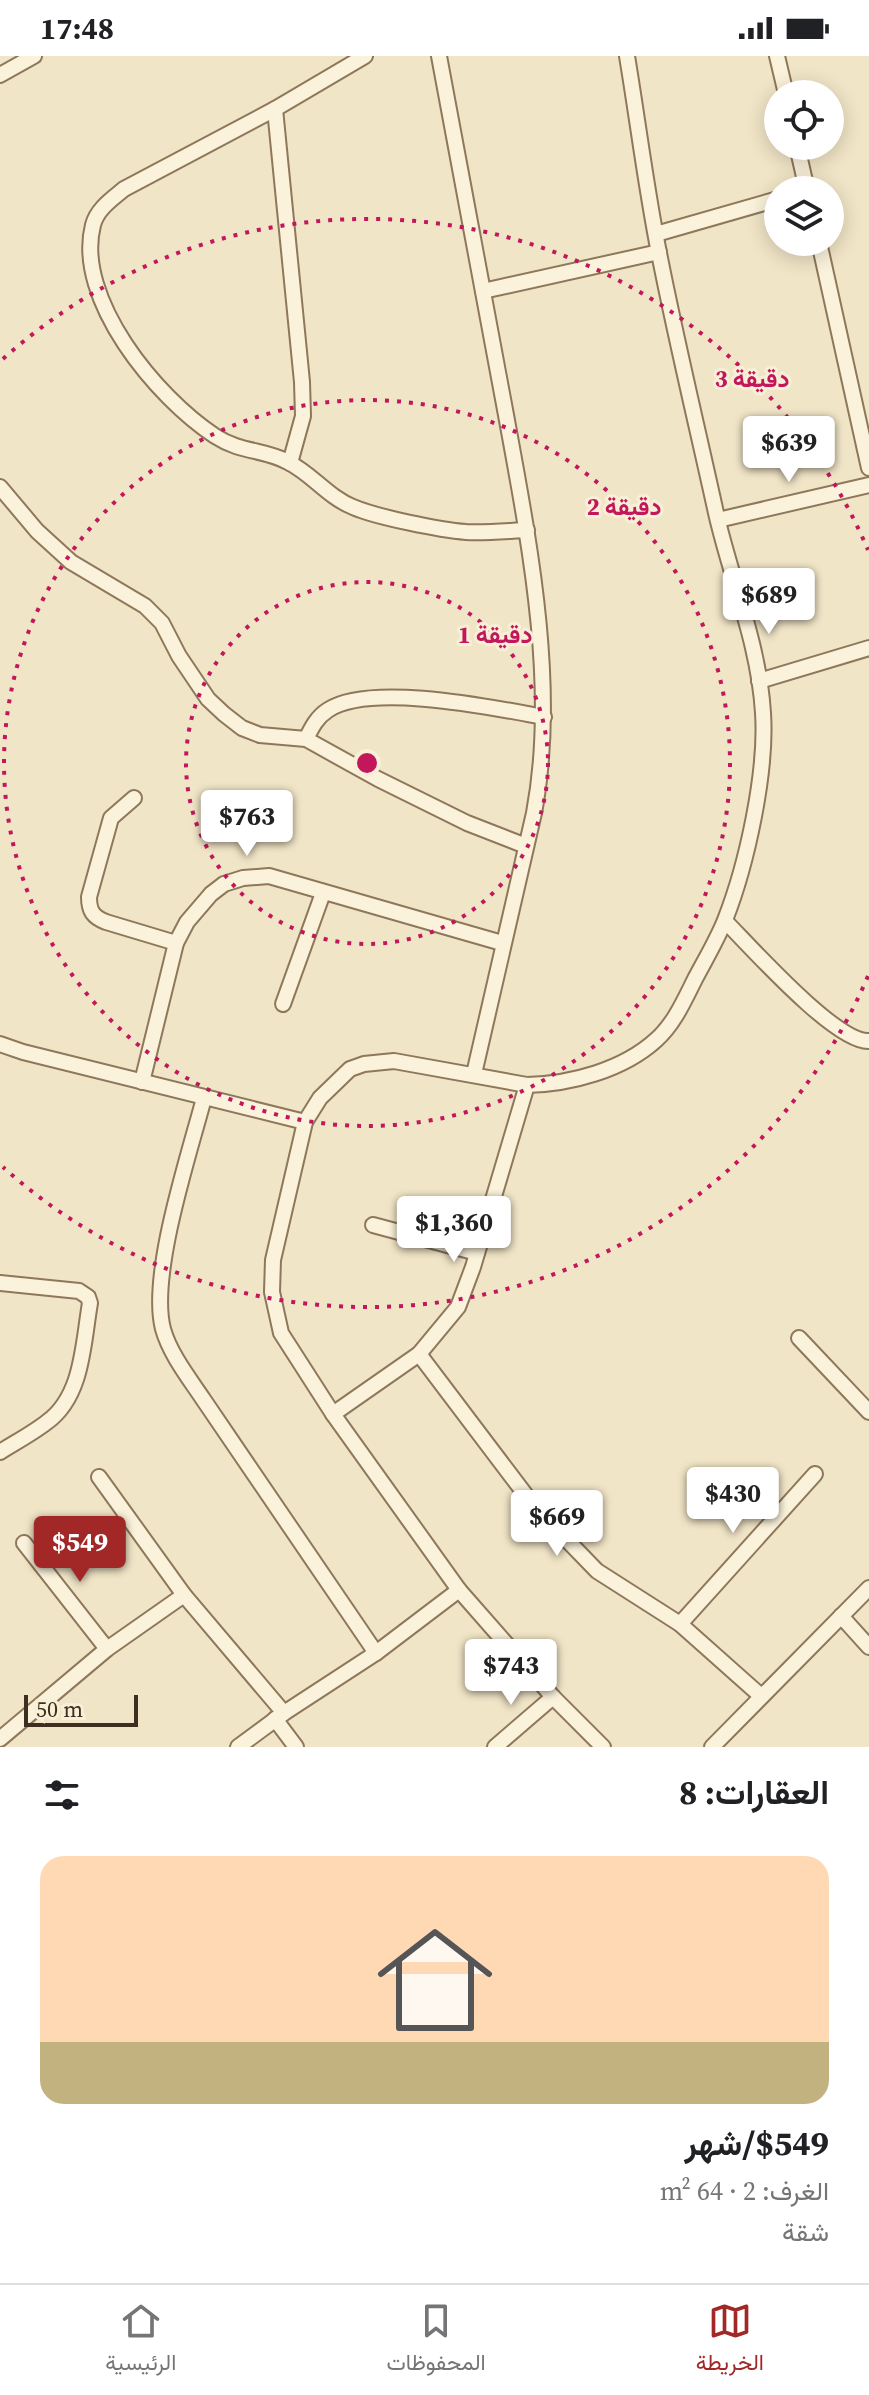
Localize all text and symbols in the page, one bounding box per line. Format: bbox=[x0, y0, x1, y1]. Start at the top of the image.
text: 17:48 bbox=[40, 8, 114, 49]
map controls bbox=[764, 80, 844, 256]
button: locate bbox=[764, 80, 844, 160]
button: layers bbox=[764, 176, 844, 256]
text: 3 دقيقة bbox=[715, 362, 789, 395]
pin: $639 bbox=[742, 416, 836, 484]
text: $639 bbox=[761, 424, 817, 460]
text: 2 دقيقة bbox=[587, 490, 661, 523]
pin: $689 bbox=[722, 568, 816, 636]
text: $689 bbox=[741, 576, 797, 612]
text: 1 دقيقة bbox=[458, 618, 532, 651]
centre of rings bbox=[353, 749, 381, 777]
pin: $763 bbox=[200, 790, 294, 858]
text: $763 bbox=[219, 798, 275, 834]
pin: $1,360 bbox=[389, 1196, 519, 1264]
text: $1,360 bbox=[415, 1204, 493, 1240]
pin: $430 bbox=[686, 1467, 780, 1535]
text: $430 bbox=[705, 1475, 761, 1511]
pin: $669 bbox=[510, 1490, 604, 1558]
text: $669 bbox=[529, 1498, 585, 1534]
pin: $549 bbox=[33, 1516, 127, 1584]
text: $549 bbox=[52, 1524, 108, 1560]
pin: $743 bbox=[464, 1639, 558, 1707]
text: $743 bbox=[483, 1647, 539, 1683]
scale bar bbox=[24, 1691, 138, 1727]
text: 50 m bbox=[36, 1694, 83, 1724]
text: العقارات: 8 bbox=[679, 1769, 829, 1815]
icon: filters bbox=[40, 1773, 84, 1817]
icon: home bbox=[363, 1908, 507, 2052]
text: $549/شهر bbox=[685, 2120, 829, 2166]
text: الغرف: 2 · 64 m² bbox=[660, 2173, 829, 2209]
text: شقة bbox=[782, 2214, 829, 2250]
tab: الرئيسية bbox=[105, 2299, 176, 2382]
tab: المحفوظات bbox=[387, 2299, 486, 2382]
tab: الخريطة bbox=[696, 2299, 764, 2382]

